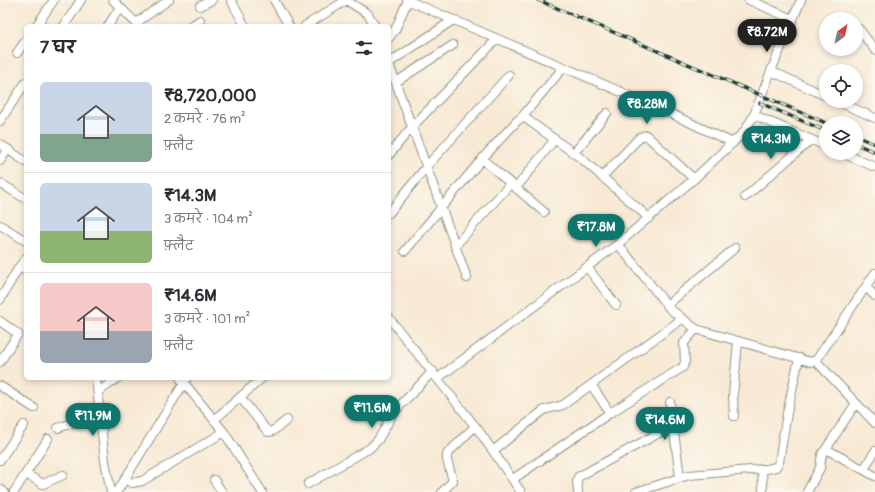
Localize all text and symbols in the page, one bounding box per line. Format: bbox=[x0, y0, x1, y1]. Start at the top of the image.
north arrow bbox=[819, 12, 863, 56]
map controls bbox=[819, 12, 863, 160]
pin: ₹8.72M bbox=[734, 19, 800, 53]
text: ₹8.72M bbox=[747, 24, 787, 40]
text: 7 घर bbox=[40, 37, 75, 58]
icon: filters bbox=[353, 37, 375, 59]
button: locate bbox=[819, 64, 863, 108]
text: ₹8,720,000 bbox=[164, 85, 256, 106]
pin: ₹8.28M bbox=[614, 91, 680, 125]
text: ₹8.28M bbox=[627, 96, 667, 112]
icon: home bbox=[72, 98, 120, 146]
text: 2 कमरे · 76 m² bbox=[164, 111, 246, 127]
button: layers bbox=[819, 116, 863, 160]
pin: ₹14.3M bbox=[738, 126, 804, 160]
text: ₹14.3M bbox=[751, 131, 791, 147]
text: फ़्लैट bbox=[164, 138, 194, 154]
text: ₹14.3M bbox=[164, 185, 216, 206]
icon: home bbox=[72, 199, 120, 247]
text: 3 कमरे · 104 m² bbox=[164, 211, 253, 227]
pin: ₹17.8M bbox=[563, 214, 629, 248]
text: ₹17.8M bbox=[577, 219, 615, 235]
text: फ़्लैट bbox=[164, 238, 194, 254]
text: ₹14.6M bbox=[164, 285, 217, 306]
icon: home bbox=[72, 299, 120, 347]
text: 3 कमरे · 101 m² bbox=[164, 311, 250, 327]
text: फ़्लैट bbox=[164, 338, 194, 354]
pin: ₹11.6M bbox=[339, 395, 405, 429]
text: ₹11.6M bbox=[353, 400, 391, 416]
pin: ₹11.9M bbox=[60, 403, 126, 437]
pin: ₹14.6M bbox=[632, 407, 698, 441]
text: ₹11.9M bbox=[75, 408, 111, 424]
text: ₹14.6M bbox=[645, 412, 685, 428]

